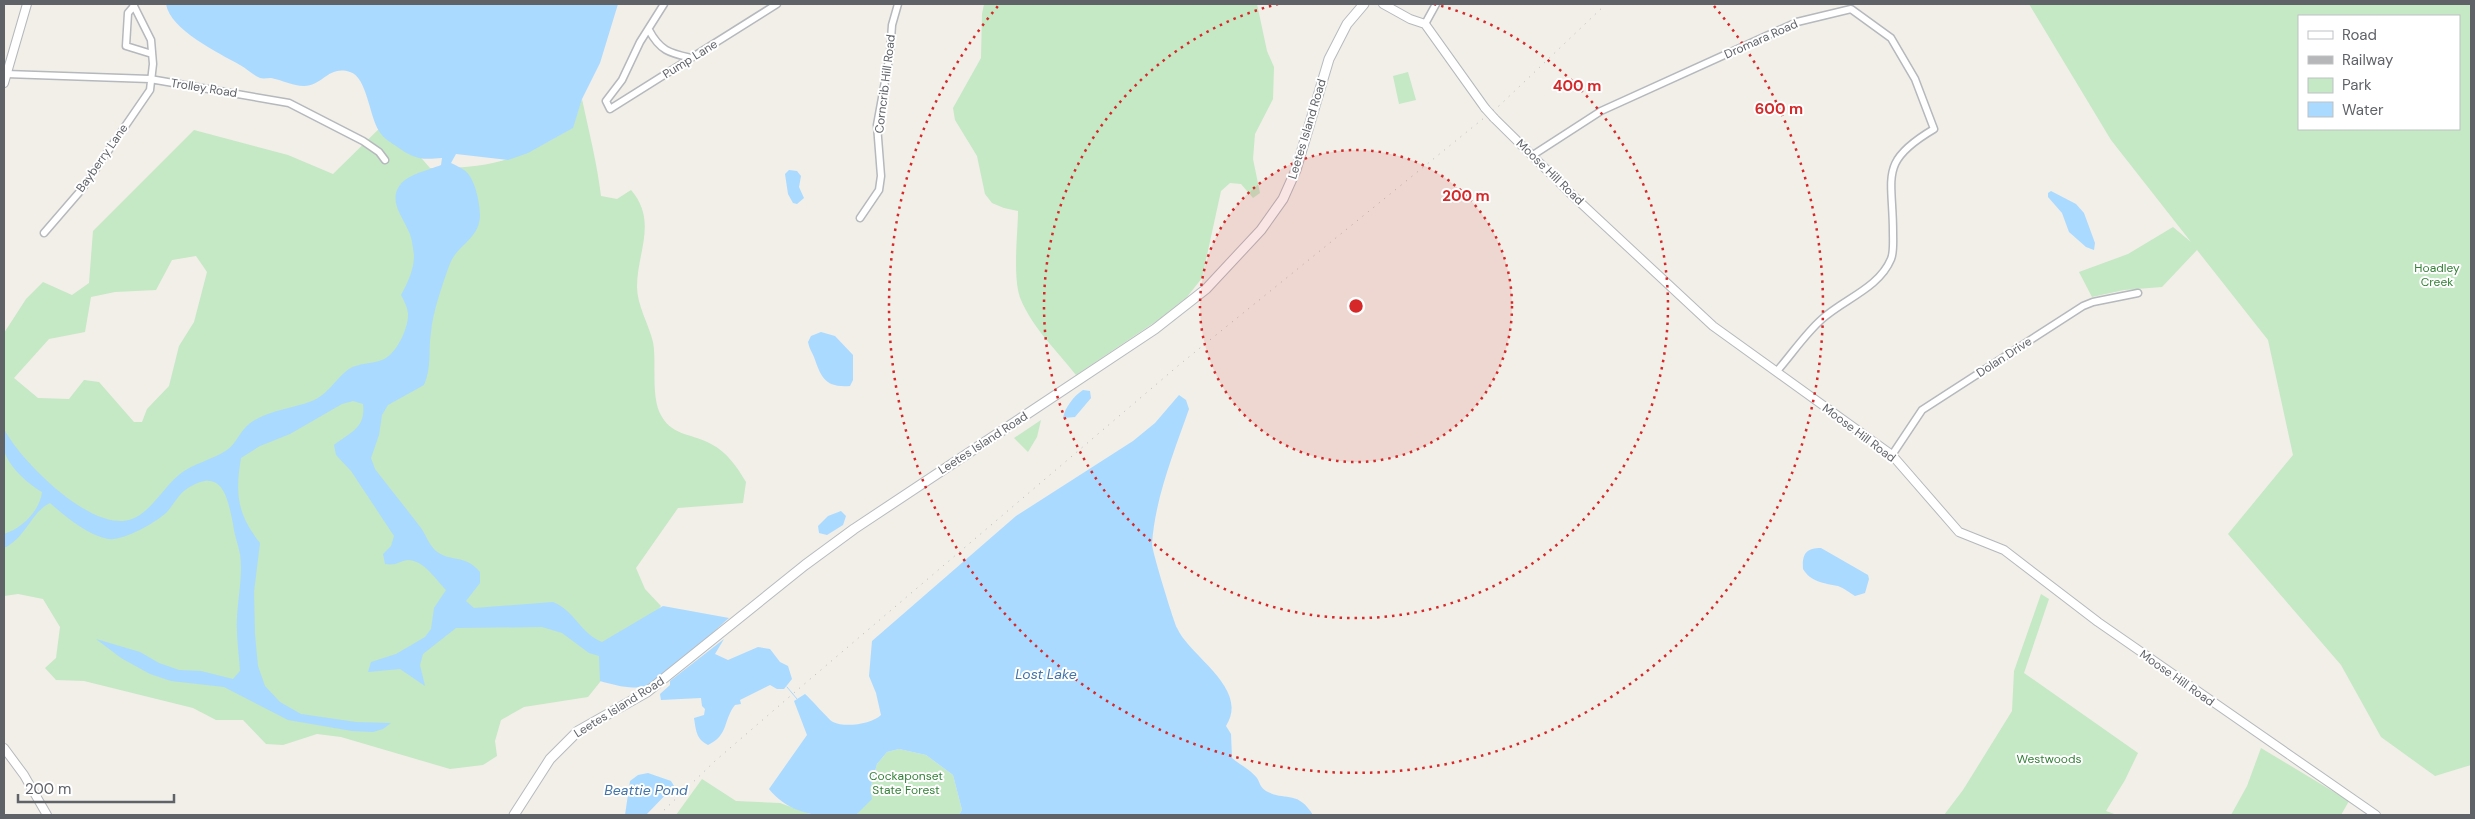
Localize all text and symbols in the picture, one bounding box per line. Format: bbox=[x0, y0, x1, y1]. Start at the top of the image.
legend bbox=[2298, 15, 2460, 130]
street label: Dromara Road bbox=[1722, 16, 1800, 62]
text: Road bbox=[2342, 25, 2377, 45]
street label: Corncrib Hill Road bbox=[871, 34, 899, 134]
street label: Pump Lane bbox=[660, 36, 721, 82]
text: Railway bbox=[2342, 50, 2394, 70]
street label: Trolley Road bbox=[170, 75, 238, 101]
text: Park bbox=[2342, 75, 2372, 95]
text: 400 m bbox=[1553, 76, 1601, 96]
street label: Leetes Island Road bbox=[1284, 77, 1330, 181]
text: 600 m bbox=[1755, 99, 1803, 119]
text: Water bbox=[2342, 100, 2384, 120]
street label: Bayberry Lane bbox=[73, 121, 132, 195]
street label: Moose Hill Road bbox=[1513, 136, 1587, 208]
text: 200 m bbox=[1442, 186, 1490, 206]
park label: Hoadley Creek bbox=[2414, 260, 2460, 290]
centre of rings bbox=[1347, 297, 1365, 315]
street label: Dolan Drive bbox=[1973, 333, 2035, 381]
street label: Moose Hill Road bbox=[1819, 400, 1899, 466]
street label: Leetes Island Road bbox=[935, 408, 1031, 478]
street label: Moose Hill Road bbox=[2136, 646, 2218, 710]
water label: Lost Lake bbox=[1015, 665, 1077, 683]
street label: Leetes Island Road bbox=[571, 673, 667, 741]
park label: Westwoods bbox=[2017, 751, 2082, 767]
park label: Cockaponset State Forest bbox=[869, 768, 943, 798]
scale bar bbox=[18, 772, 174, 804]
text: 200 m bbox=[25, 779, 71, 799]
water label: Beattie Pond bbox=[604, 781, 688, 799]

